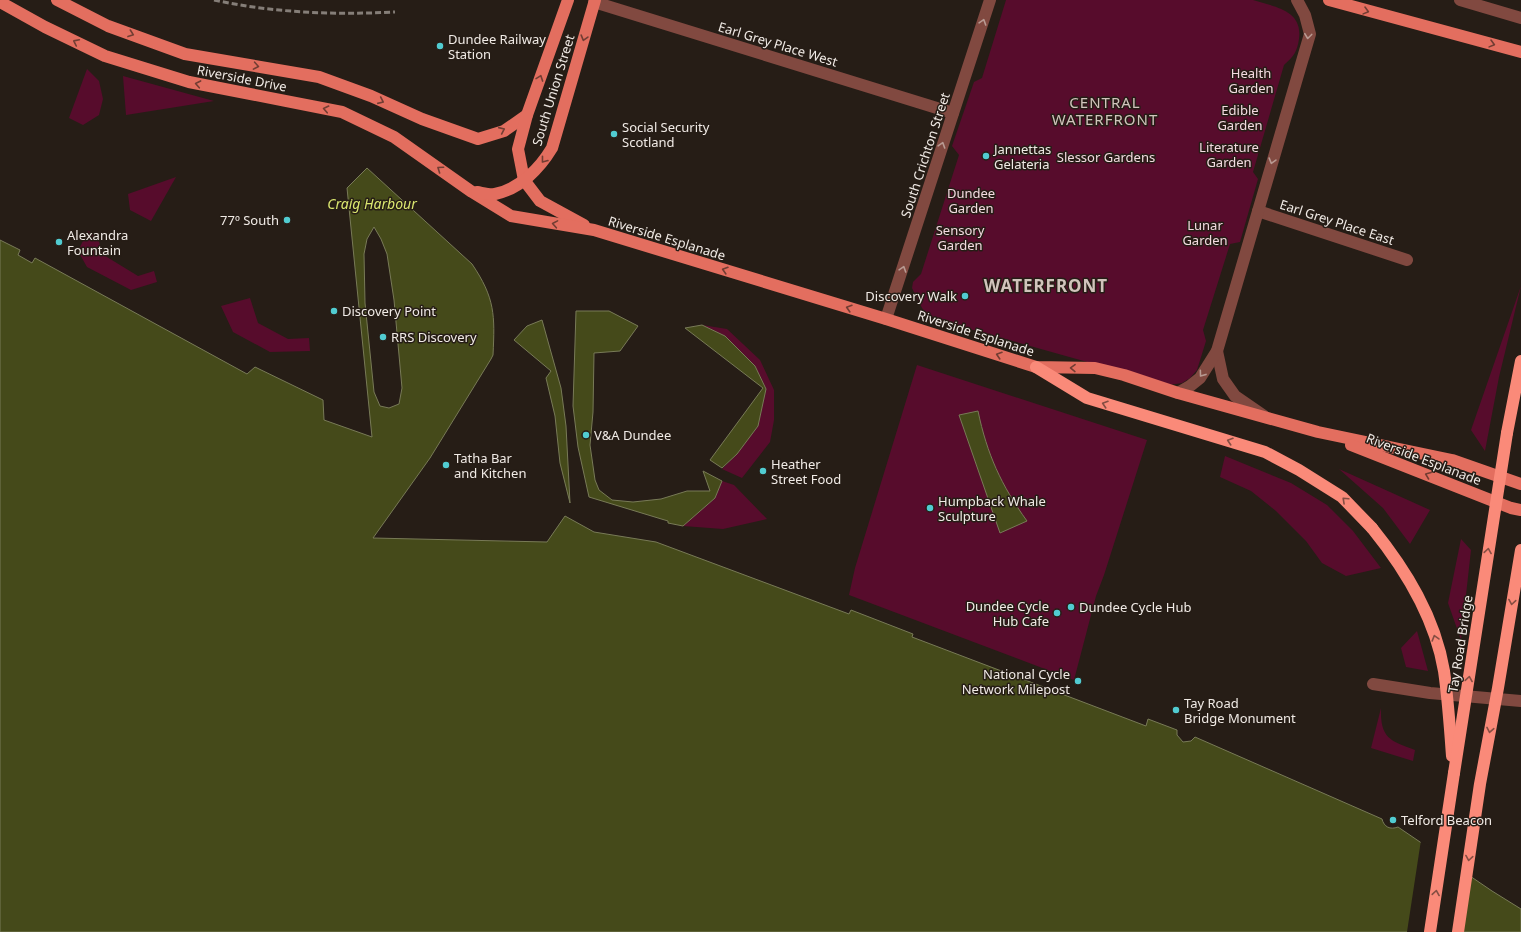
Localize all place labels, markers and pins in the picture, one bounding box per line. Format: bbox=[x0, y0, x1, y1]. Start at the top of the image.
place label: Dundee Railway Station bbox=[448, 30, 546, 63]
marker: Dundee Railway Station bbox=[435, 41, 445, 51]
place label: Social Security Scotland bbox=[622, 118, 710, 151]
marker: Social Security Scotland bbox=[609, 129, 619, 139]
place label: Jannettas Gelateria bbox=[992, 140, 1051, 173]
marker: Jannettas Gelateria bbox=[981, 151, 991, 161]
place label: 77º South bbox=[220, 211, 279, 229]
marker: 77º South bbox=[282, 215, 292, 225]
place label: Alexandra Fountain bbox=[67, 226, 128, 259]
marker: Alexandra Fountain bbox=[54, 237, 64, 247]
place label: Discovery Walk bbox=[865, 287, 957, 305]
marker: Discovery Walk bbox=[960, 291, 970, 301]
place label: Discovery Point bbox=[342, 302, 436, 320]
marker: Discovery Point bbox=[329, 306, 339, 316]
place label: RRS Discovery bbox=[391, 328, 477, 346]
marker: RRS Discovery bbox=[378, 332, 388, 342]
place label: V&A Dundee bbox=[594, 426, 671, 444]
marker: V&A Dundee bbox=[581, 430, 591, 440]
place label: Tatha Bar and Kitchen bbox=[454, 449, 526, 482]
place label: Heather Street Food bbox=[771, 455, 841, 488]
marker: Tatha Bar and Kitchen bbox=[441, 460, 451, 470]
marker: Heather Street Food bbox=[758, 466, 768, 476]
place label: Humpback Whale Sculpture bbox=[938, 492, 1046, 525]
marker: Humpback Whale Sculpture bbox=[925, 503, 935, 513]
place label: Dundee Cycle Hub Cafe bbox=[966, 597, 1049, 630]
place label: Dundee Cycle Hub bbox=[1079, 598, 1191, 616]
marker: Dundee Cycle Hub bbox=[1066, 602, 1076, 612]
marker: Dundee Cycle Hub Cafe bbox=[1052, 608, 1062, 618]
place label: National Cycle Network Milepost bbox=[962, 665, 1070, 698]
marker: National Cycle Network Milepost bbox=[1073, 676, 1083, 686]
place label: Tay Road Bridge Monument bbox=[1184, 694, 1296, 727]
marker: Tay Road Bridge Monument bbox=[1171, 705, 1181, 715]
place label: Telford Beacon bbox=[1401, 811, 1492, 829]
marker: Telford Beacon bbox=[1388, 815, 1398, 825]

